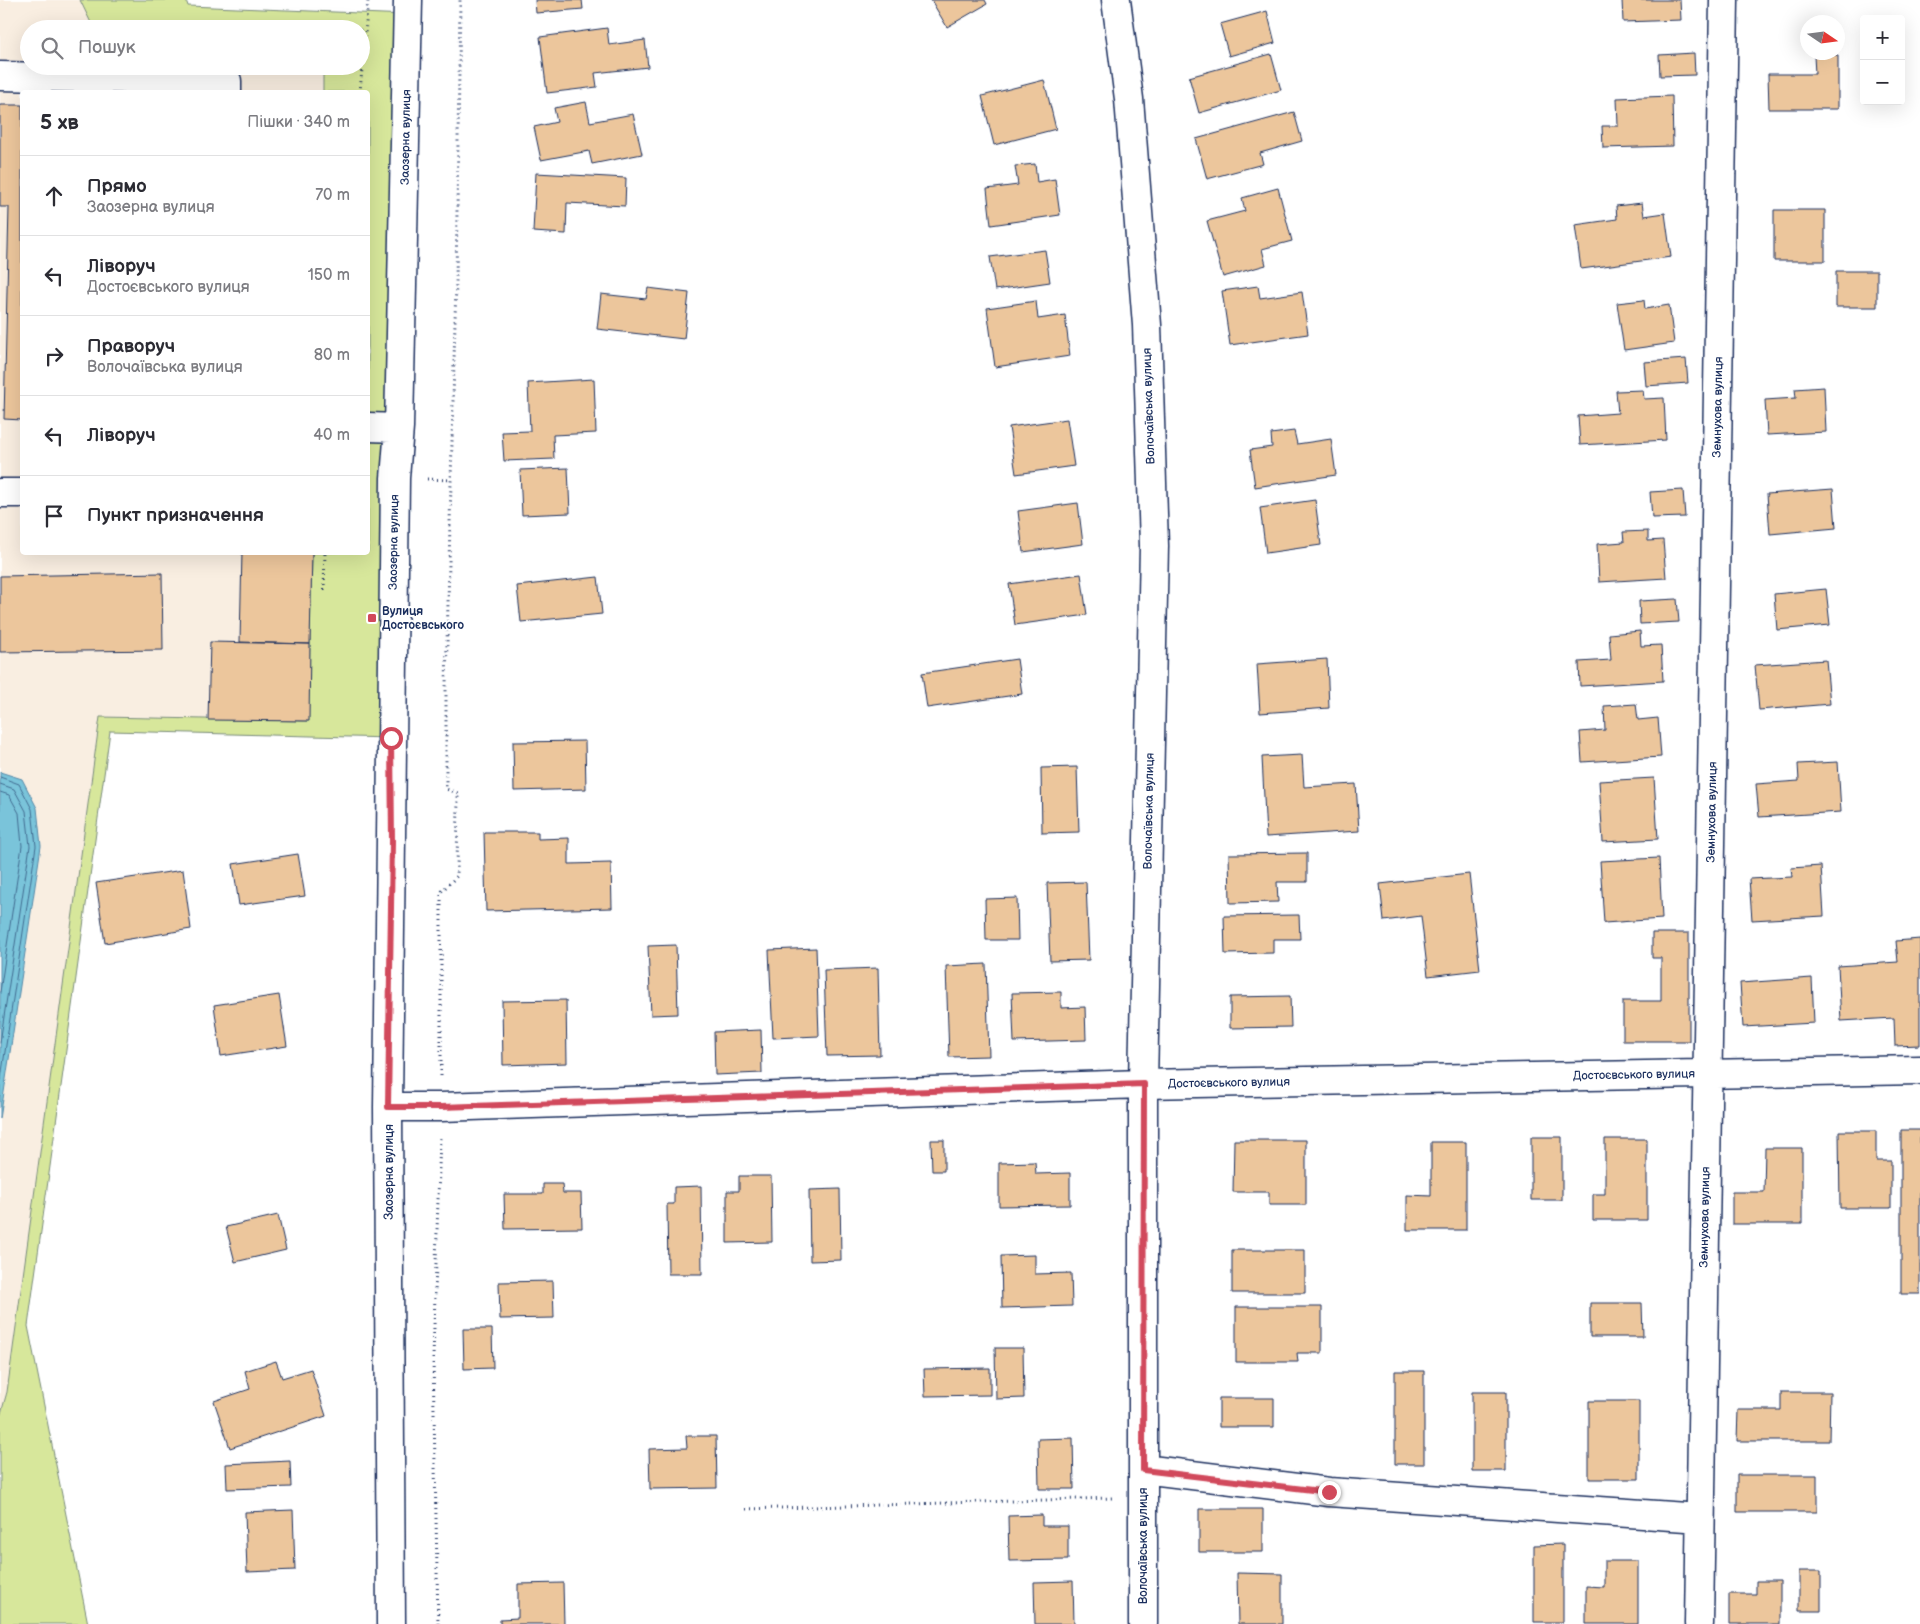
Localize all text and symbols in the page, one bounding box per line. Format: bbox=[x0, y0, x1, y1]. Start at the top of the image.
north arrow bbox=[1800, 15, 1845, 60]
map controls bbox=[1860, 15, 1905, 105]
button: + bbox=[1860, 15, 1905, 60]
search box bbox=[20, 20, 370, 75]
icon: search bbox=[38, 34, 66, 62]
text: Пошук bbox=[78, 36, 136, 59]
button: − bbox=[1860, 60, 1905, 105]
street label: Заозерна вулиця bbox=[398, 89, 414, 185]
text: 5 хв bbox=[40, 110, 79, 135]
text: Пішки · 340 m bbox=[247, 113, 350, 132]
text: Прямо bbox=[87, 175, 147, 198]
icon: ahead bbox=[40, 182, 68, 210]
text: 70 m bbox=[315, 186, 350, 205]
text: Заозерна вулиця bbox=[87, 198, 215, 217]
text: Ліворуч bbox=[87, 255, 156, 278]
icon: left bbox=[40, 262, 68, 290]
text: 150 m bbox=[308, 266, 350, 285]
text: Достоєвського вулиця bbox=[87, 278, 250, 297]
text: Праворуч bbox=[87, 335, 175, 358]
icon: right bbox=[40, 342, 68, 370]
text: 80 m bbox=[314, 346, 350, 365]
street label: Волочаївська вулиця bbox=[1139, 347, 1159, 465]
street label: Земнухова вулиця bbox=[1710, 356, 1726, 458]
text: Волочаївська вулиця bbox=[87, 358, 243, 377]
icon: left bbox=[40, 422, 68, 450]
text: Ліворуч bbox=[87, 424, 156, 447]
text: 40 m bbox=[313, 426, 350, 445]
street label: Заозерна вулиця bbox=[386, 494, 402, 590]
icon: arrive bbox=[40, 502, 68, 530]
text: Пункт призначення bbox=[87, 504, 264, 527]
place label: Вулиця Достоєвського bbox=[382, 604, 464, 633]
marker: Вулиця Достоєвського bbox=[366, 612, 378, 624]
route start bbox=[380, 727, 403, 750]
street label: Волочаївська вулиця bbox=[1140, 752, 1158, 869]
street label: Земнухова вулиця bbox=[1704, 761, 1720, 863]
street label: Достоєвського вулиця bbox=[1573, 1066, 1695, 1084]
street label: Достоєвського вулиця bbox=[1168, 1074, 1290, 1092]
street label: Заозерна вулиця bbox=[382, 1124, 397, 1220]
street label: Земнухова вулиця bbox=[1697, 1166, 1713, 1268]
route end bbox=[1318, 1481, 1341, 1504]
street label: Волочаївська вулиця bbox=[1136, 1487, 1151, 1604]

